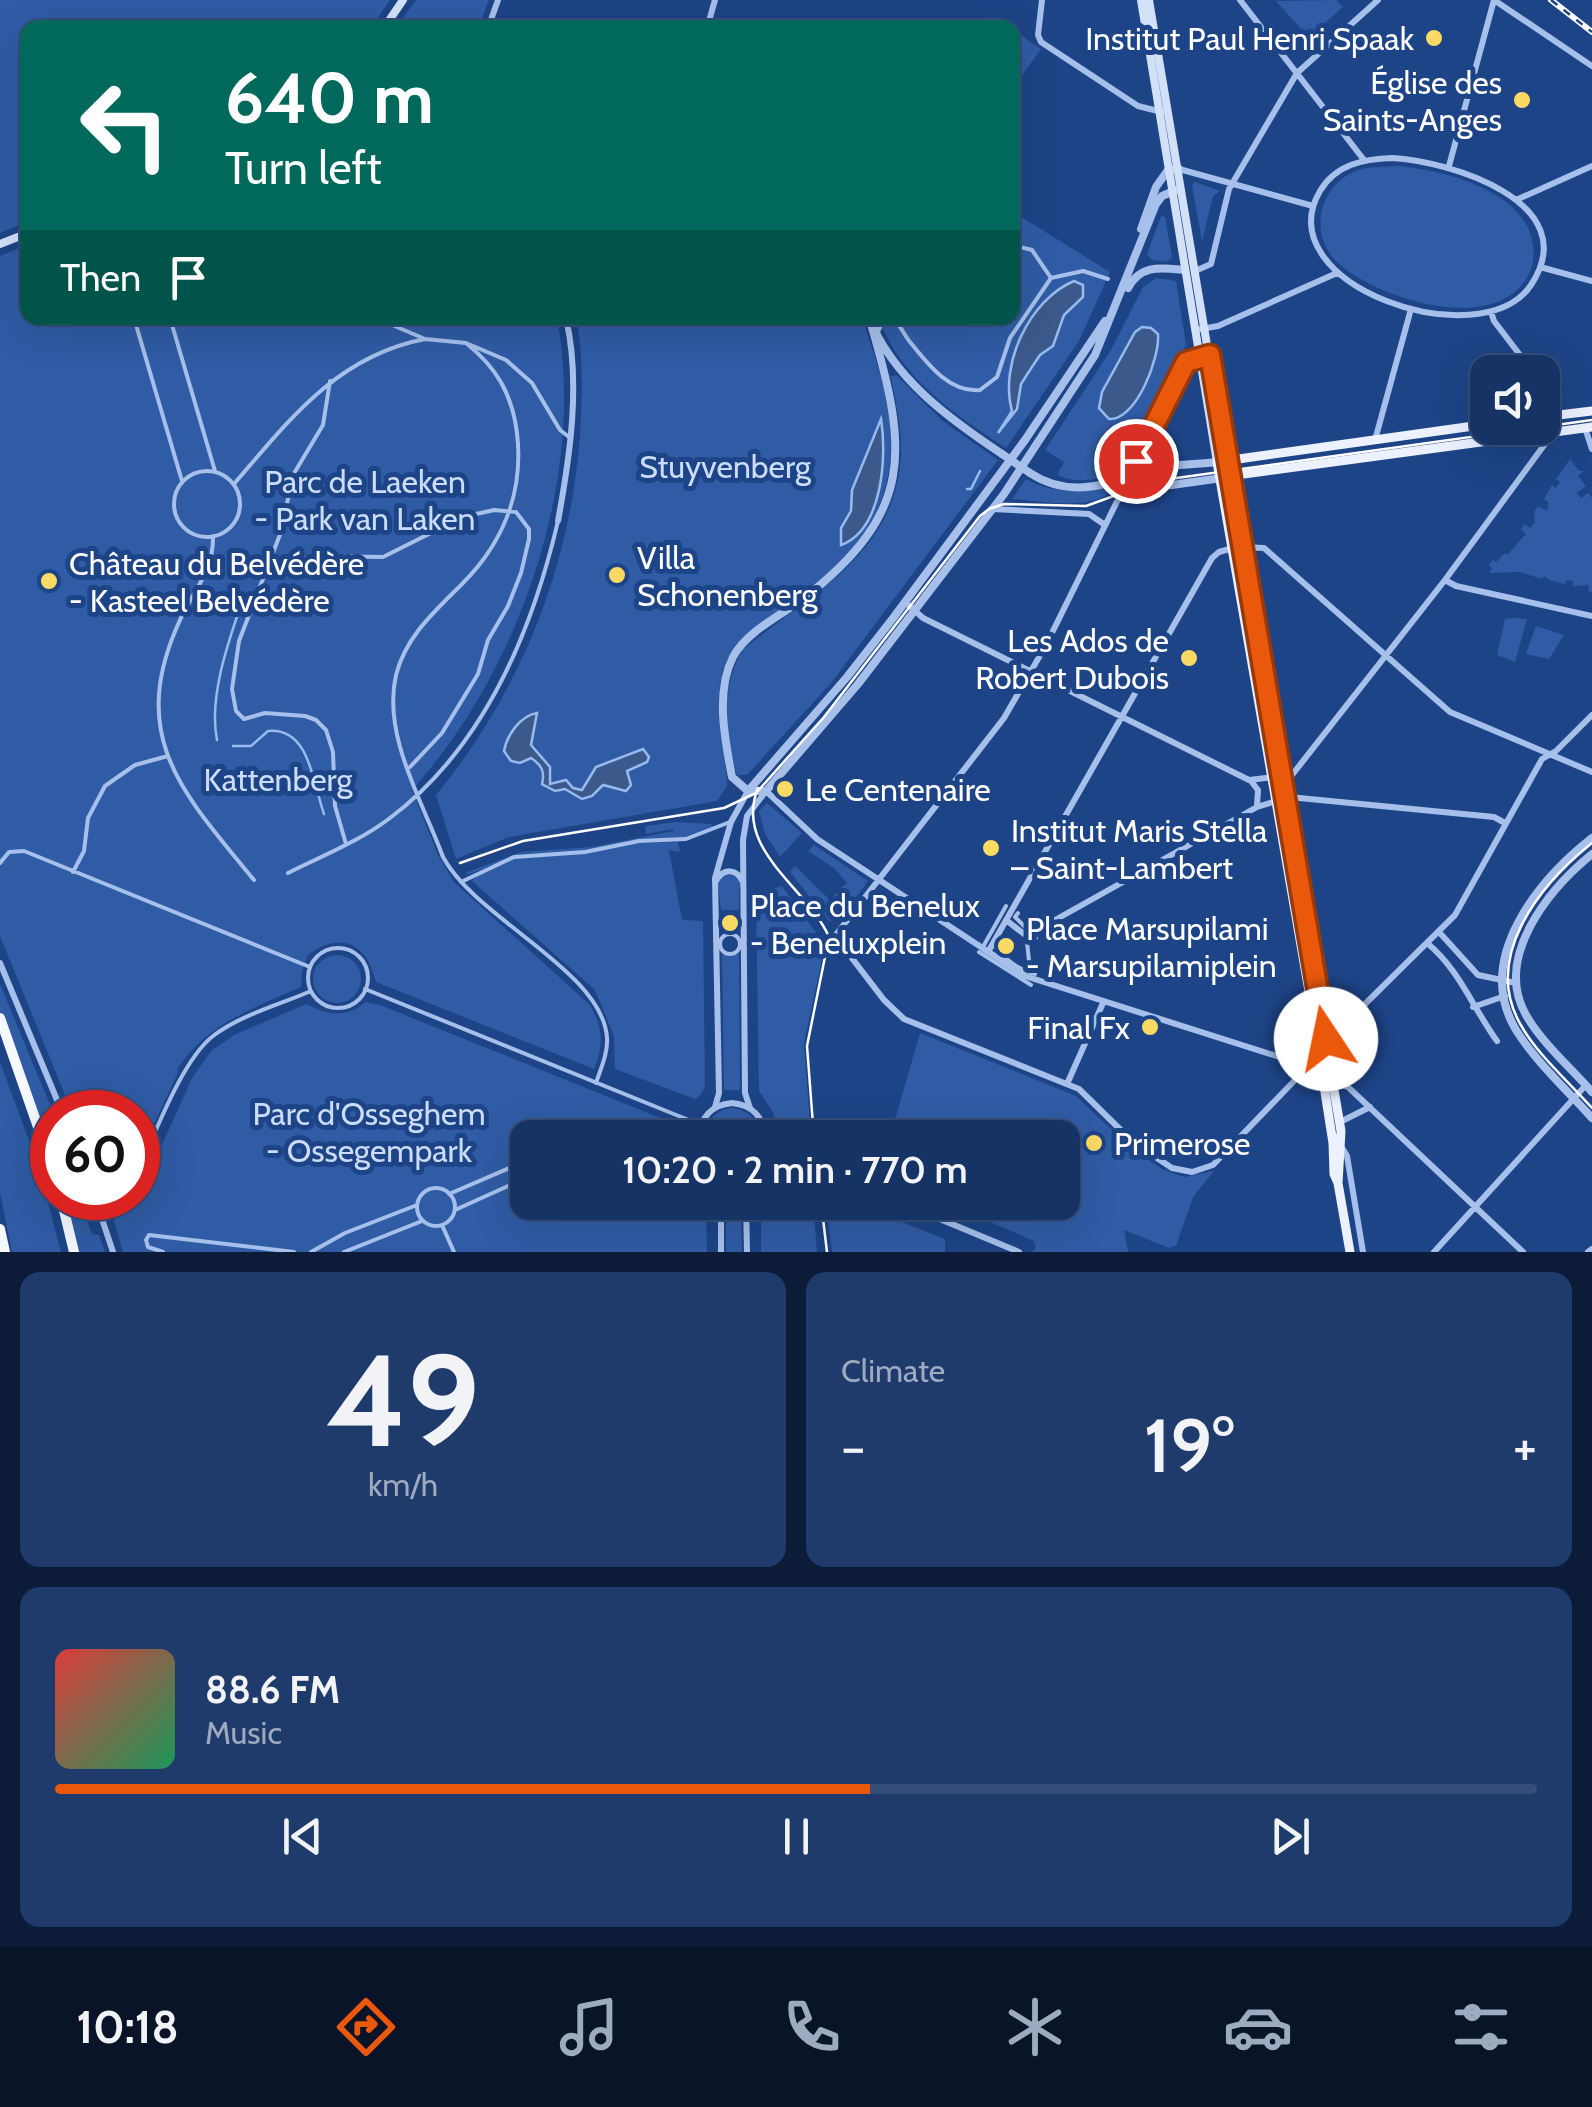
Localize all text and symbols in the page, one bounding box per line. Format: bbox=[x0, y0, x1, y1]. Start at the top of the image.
place label: Institut Paul Henri Spaak bbox=[1085, 19, 1415, 58]
marker: Institut Paul Henri Spaak bbox=[1423, 27, 1445, 49]
text: 640 m bbox=[225, 55, 434, 141]
icon: left bbox=[60, 60, 190, 190]
place label: Église des Saints-Anges bbox=[1323, 63, 1502, 139]
marker: Église des Saints-Anges bbox=[1511, 89, 1533, 111]
text: Turn left bbox=[225, 141, 382, 195]
icon: arrive bbox=[161, 250, 216, 305]
text: Then bbox=[60, 254, 141, 301]
map controls bbox=[1470, 355, 1560, 445]
button: sound bbox=[1470, 355, 1560, 445]
pin bbox=[1094, 419, 1179, 504]
icon: arrive bbox=[1109, 434, 1164, 489]
park label: Stuyvenberg bbox=[639, 447, 812, 486]
park label: Parc de Laeken - Park van Laken bbox=[255, 462, 475, 538]
place label: Villa Schonenberg bbox=[637, 538, 818, 614]
place label: Château du Belvédère - Kasteel Belvédère bbox=[69, 544, 364, 620]
marker: Villa Schonenberg bbox=[606, 564, 628, 586]
marker: Château du Belvédère - Kasteel Belvédère bbox=[38, 570, 60, 592]
place label: Les Ados de Robert Dubois bbox=[975, 621, 1169, 697]
marker: Les Ados de Robert Dubois bbox=[1178, 647, 1200, 669]
park label: Kattenberg bbox=[204, 760, 353, 799]
place label: Le Centenaire bbox=[805, 770, 991, 809]
marker: Le Centenaire bbox=[774, 778, 796, 800]
place label: Institut Maris Stella – Saint-Lambert bbox=[1011, 811, 1268, 887]
marker: Institut Maris Stella – Saint-Lambert bbox=[980, 837, 1002, 859]
place label: Place du Benelux - Beneluxplein bbox=[750, 886, 980, 962]
place label: Place Marsupilami - Marsupilamiplein bbox=[1026, 909, 1277, 985]
marker: Place du Benelux - Beneluxplein bbox=[719, 912, 741, 934]
marker: Place Marsupilami - Marsupilamiplein bbox=[995, 935, 1017, 957]
position arrow bbox=[1274, 987, 1378, 1091]
place label: Final Fx bbox=[1027, 1008, 1130, 1047]
marker: Final Fx bbox=[1139, 1016, 1161, 1038]
speed limit sign: 60 bbox=[30, 1090, 160, 1220]
park label: Parc d'Osseghem - Ossegempark bbox=[253, 1094, 485, 1170]
place label: Primerose bbox=[1114, 1124, 1250, 1163]
marker: Primerose bbox=[1083, 1132, 1105, 1154]
text: 10:20 · 2 min · 770 m bbox=[622, 1146, 968, 1193]
text: 49 bbox=[326, 1321, 480, 1479]
text: Climate bbox=[841, 1351, 945, 1390]
text: 19° bbox=[1144, 1400, 1234, 1491]
text: − bbox=[841, 1413, 865, 1480]
text: + bbox=[1513, 1413, 1537, 1480]
text: km/h bbox=[368, 1465, 438, 1504]
text: 88.6 FM bbox=[205, 1666, 340, 1713]
text: Music bbox=[205, 1713, 282, 1752]
icon: previous bbox=[275, 1809, 330, 1864]
icon: pause bbox=[769, 1809, 824, 1864]
icon: next bbox=[1263, 1809, 1318, 1864]
icon: directions bbox=[331, 1992, 401, 2062]
icon: music bbox=[554, 1992, 624, 2062]
icon: phone bbox=[777, 1992, 847, 2062]
icon: climate bbox=[1000, 1992, 1070, 2062]
icon: car bbox=[1223, 1992, 1293, 2062]
icon: filters bbox=[1446, 1992, 1516, 2062]
text: 10:18 bbox=[76, 2000, 179, 2054]

